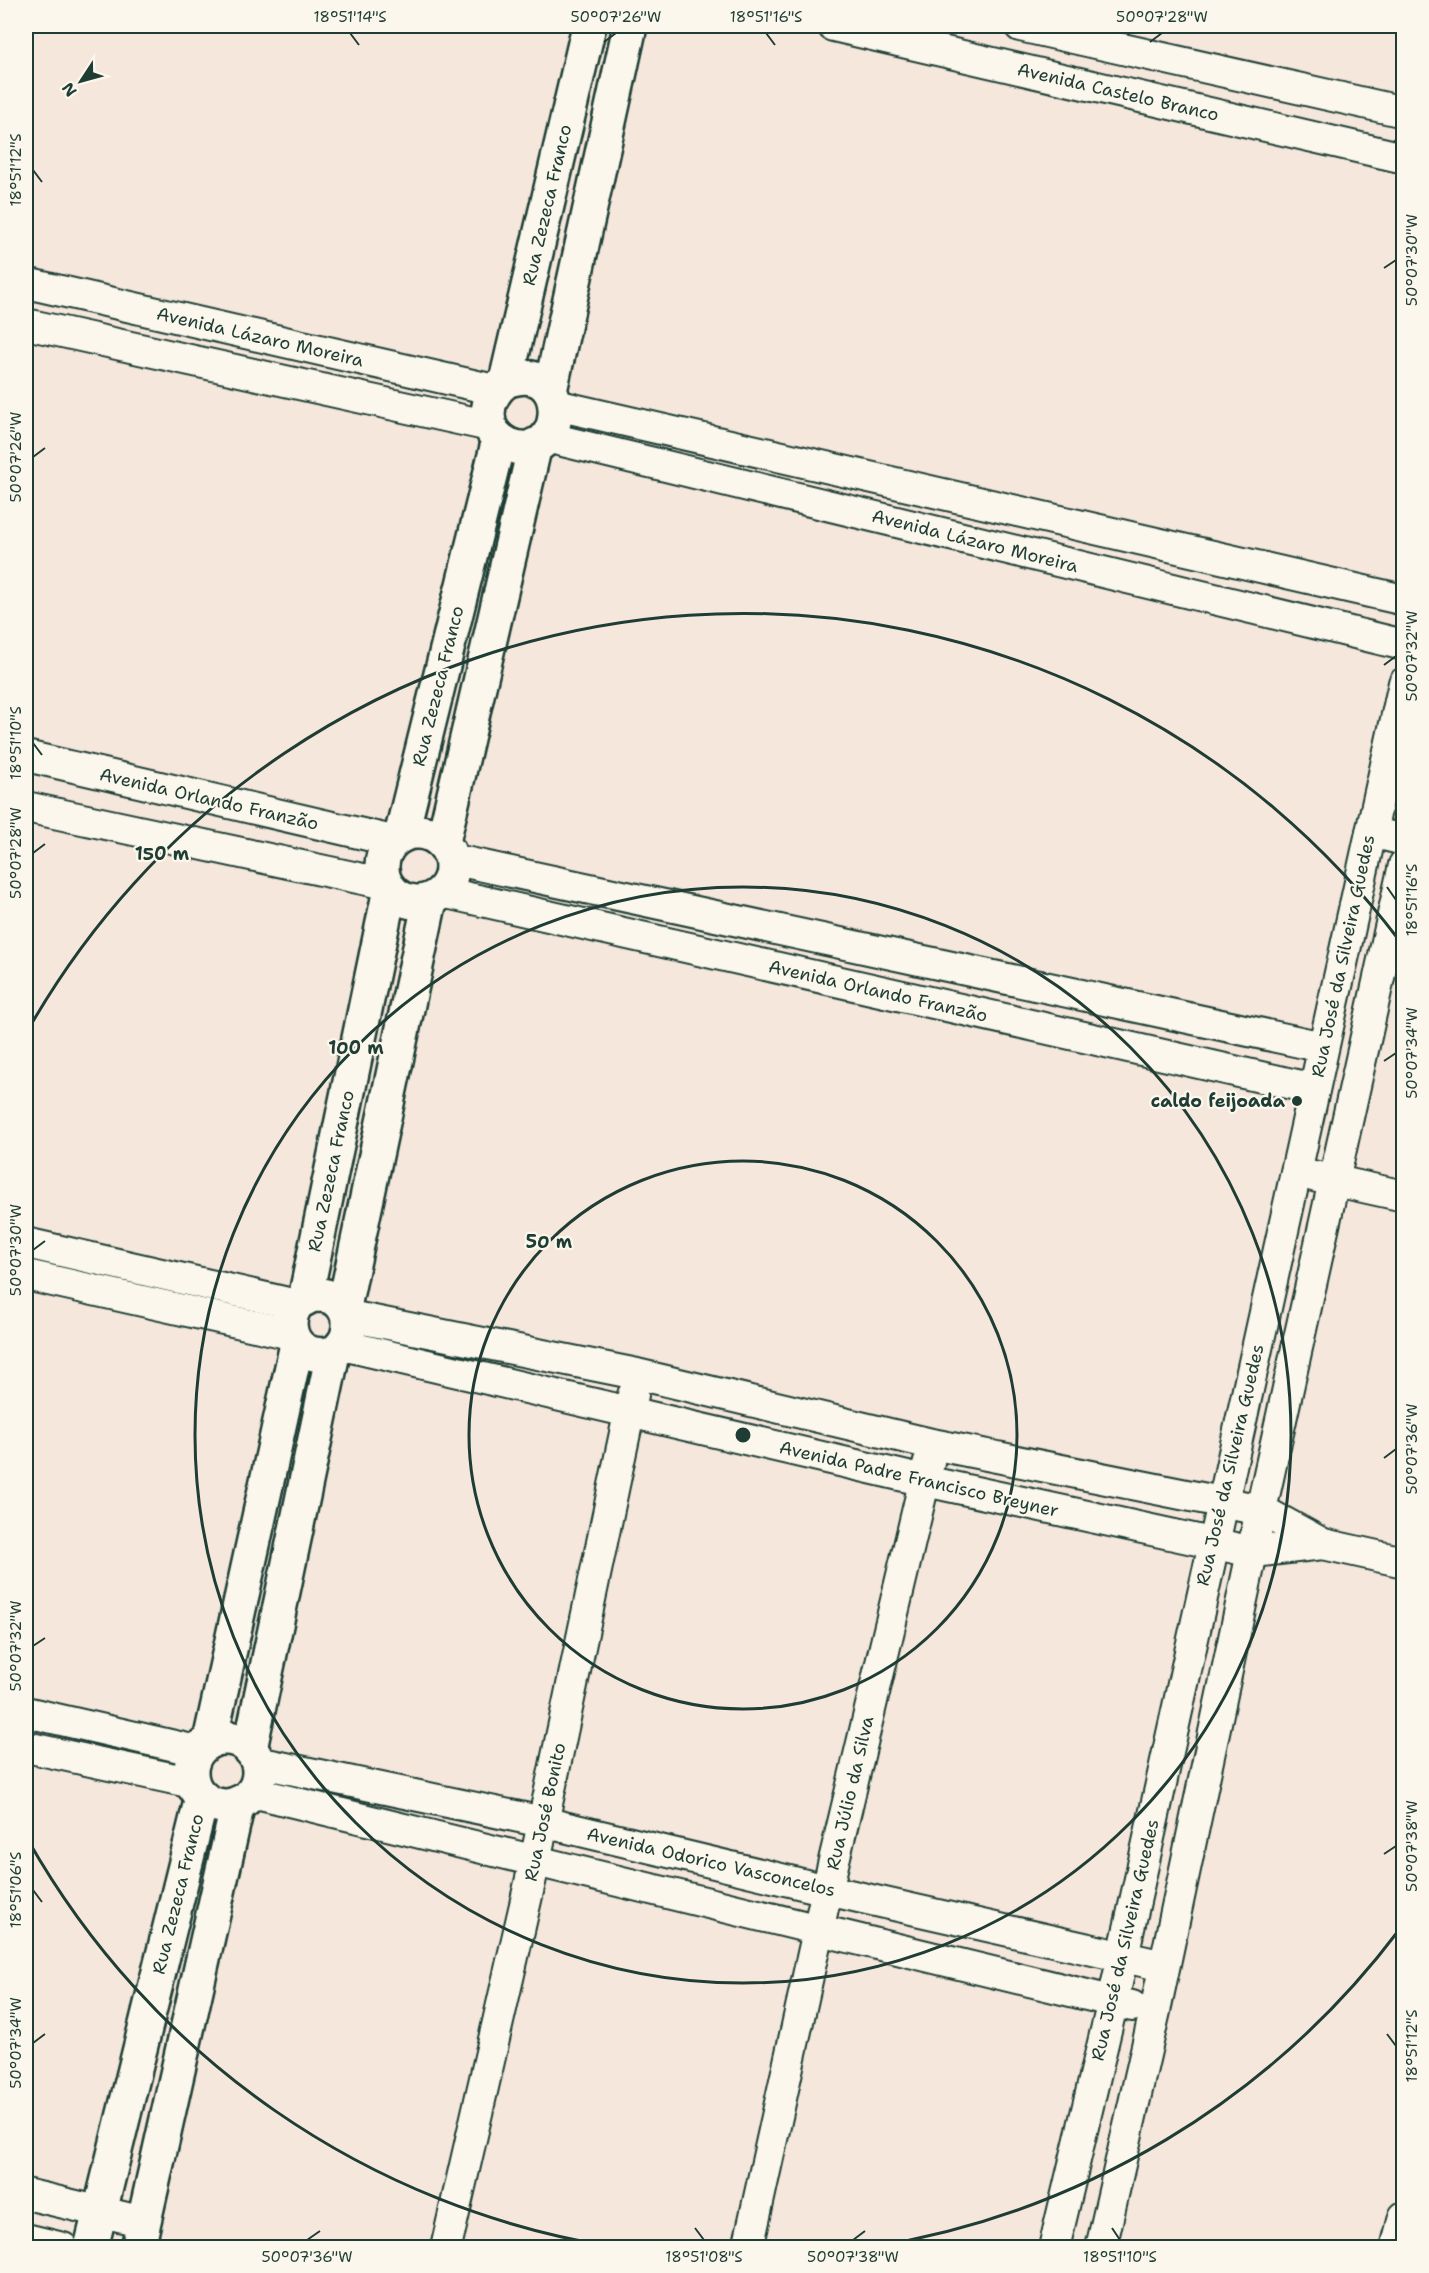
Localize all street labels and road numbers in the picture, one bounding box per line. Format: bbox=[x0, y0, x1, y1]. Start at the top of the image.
street label: Avenida Castelo Branco bbox=[1015, 57, 1221, 127]
street label: Rua Zezeca Franco bbox=[517, 122, 577, 288]
street label: Avenida Lázaro Moreira bbox=[154, 301, 366, 373]
street label: Avenida Lázaro Moreira bbox=[869, 504, 1081, 578]
street label: Rua Zezeca Franco bbox=[406, 603, 470, 769]
street label: Avenida Orlando Franzão bbox=[97, 762, 321, 836]
street label: Rua José da Silveira Guedes bbox=[1306, 833, 1380, 1079]
street label: Avenida Orlando Franzão bbox=[766, 954, 990, 1028]
street label: Rua Zezeca Franco bbox=[302, 1088, 360, 1254]
street label: Rua José da Silveira Guedes bbox=[1190, 1342, 1270, 1588]
street label: Avenida Padre Francisco Breyner bbox=[777, 1435, 1061, 1523]
street label: Rua Júlio da Silva bbox=[821, 1714, 879, 1872]
street label: Rua José Bonito bbox=[519, 1740, 571, 1884]
street label: Rua Zezeca Franco bbox=[146, 1811, 210, 1977]
street label: Rua José da Silveira Guedes bbox=[1085, 1817, 1165, 2063]
street label: Avenida Odorico Vasconcelos bbox=[584, 1822, 838, 1902]

